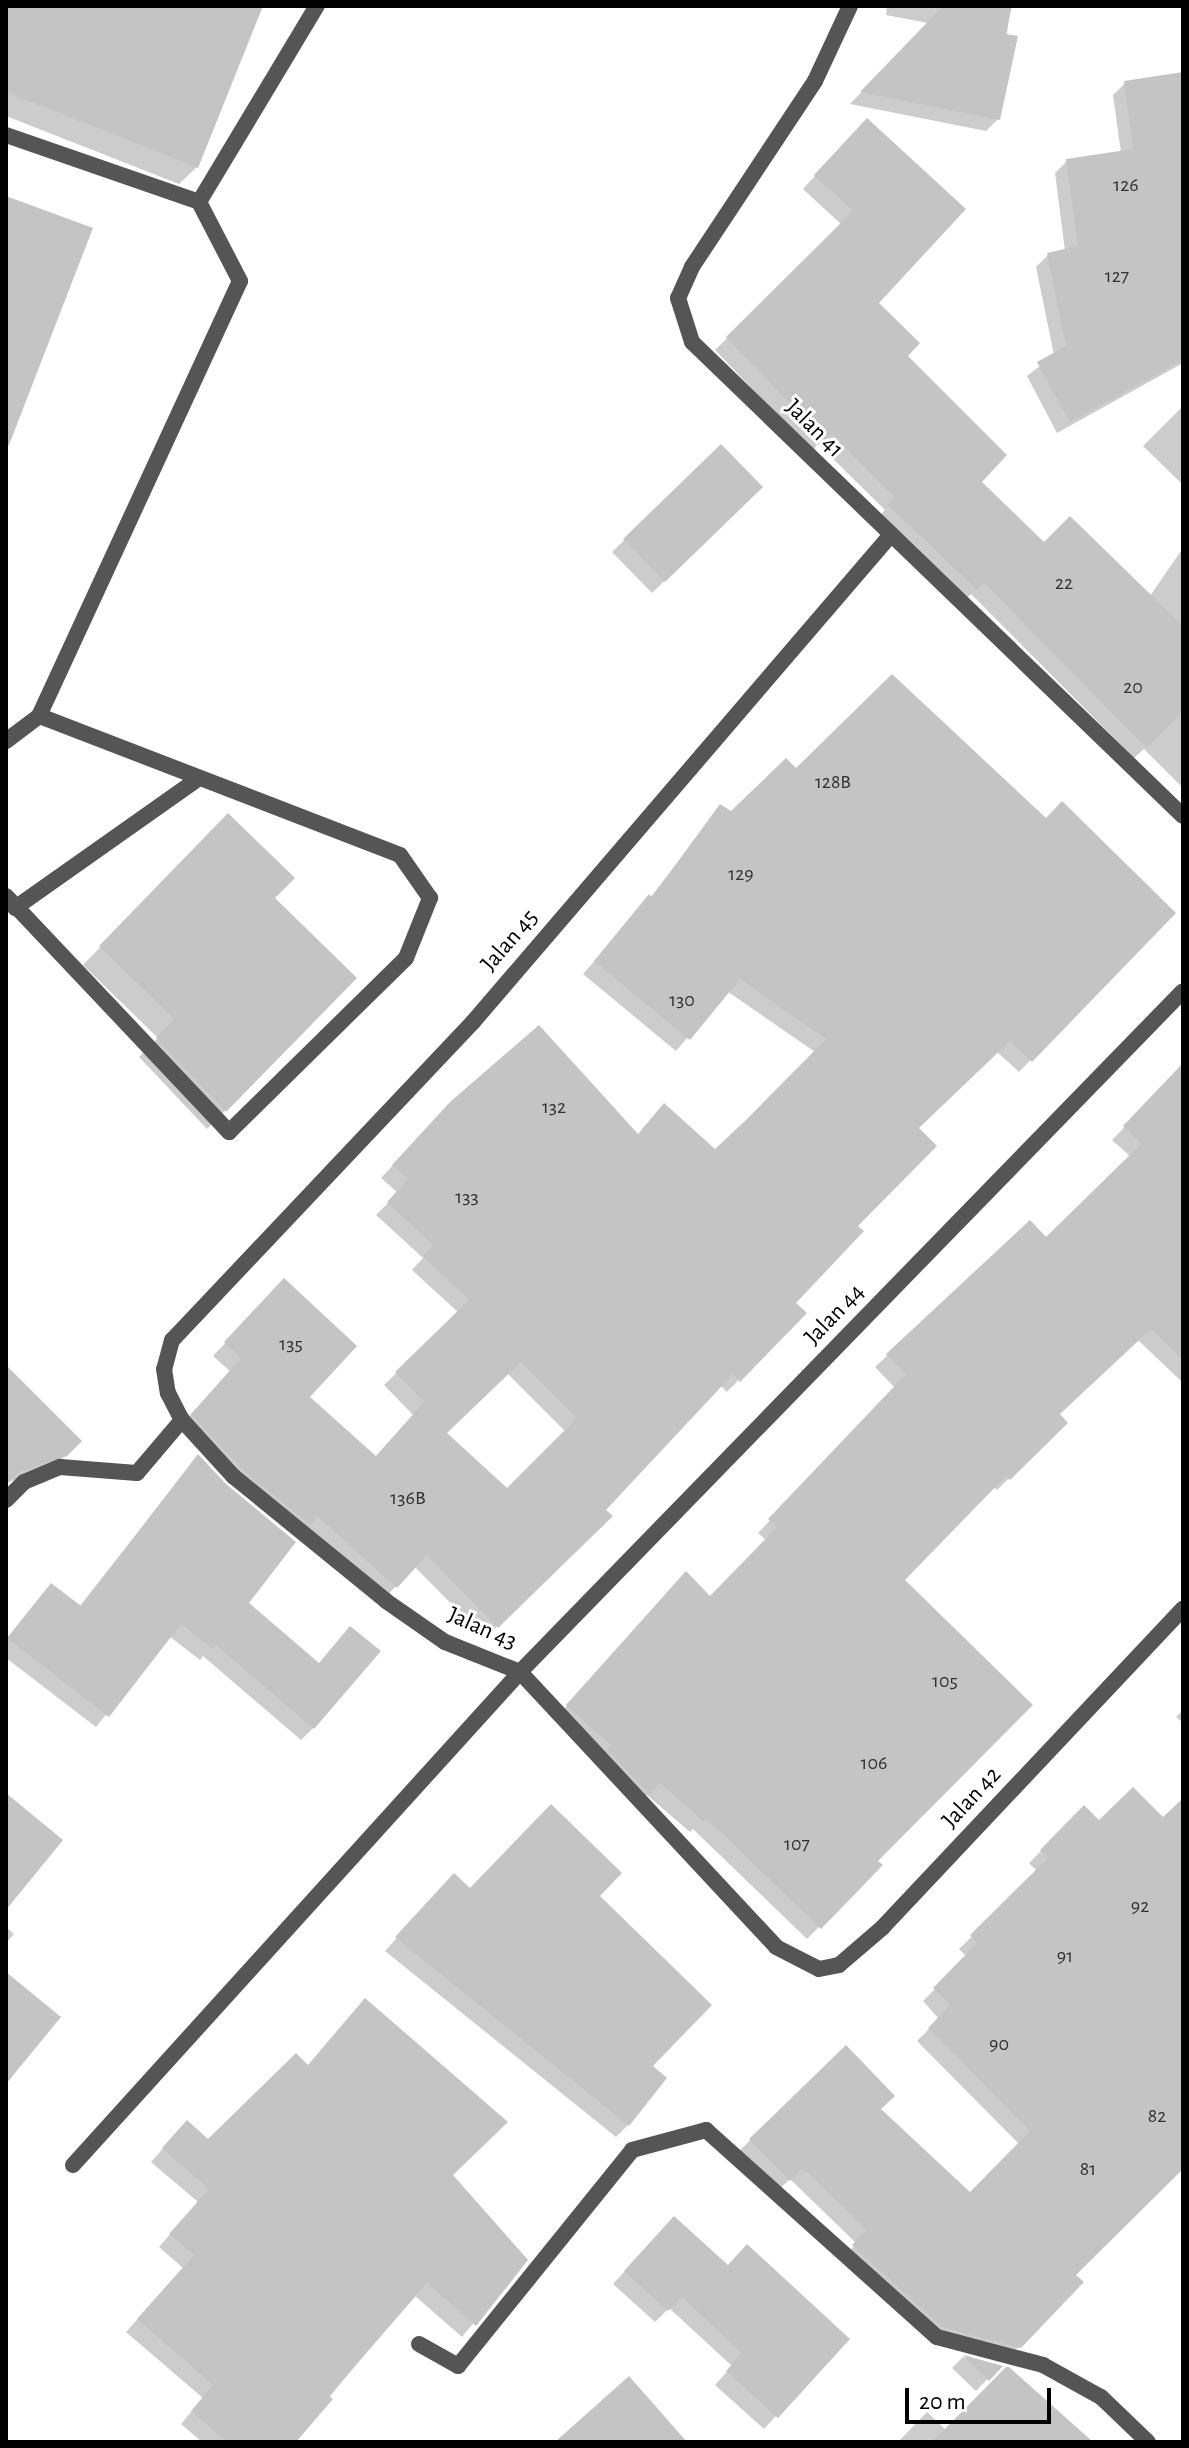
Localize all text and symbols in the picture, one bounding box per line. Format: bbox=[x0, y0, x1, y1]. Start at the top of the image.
house number: 126 bbox=[1113, 173, 1139, 197]
house number: 127 bbox=[1105, 264, 1129, 288]
street label: Jalan 41 bbox=[779, 394, 849, 464]
house number: 22 bbox=[1055, 571, 1073, 595]
house number: 20 bbox=[1123, 675, 1143, 699]
house number: 128B bbox=[815, 770, 851, 794]
house number: 129 bbox=[728, 862, 754, 886]
street label: Jalan 45 bbox=[475, 904, 545, 978]
house number: 130 bbox=[669, 988, 695, 1012]
house number: 132 bbox=[542, 1095, 566, 1119]
house number: 133 bbox=[455, 1185, 479, 1209]
street label: Jalan 44 bbox=[799, 1278, 871, 1352]
house number: 135 bbox=[279, 1332, 303, 1356]
house number: 136B bbox=[390, 1486, 426, 1510]
street label: Jalan 43 bbox=[443, 1601, 521, 1657]
house number: 105 bbox=[932, 1669, 958, 1693]
house number: 106 bbox=[861, 1751, 887, 1775]
street label: Jalan 42 bbox=[936, 1761, 1008, 1835]
house number: 107 bbox=[784, 1832, 810, 1856]
house number: 92 bbox=[1131, 1894, 1149, 1918]
house number: 91 bbox=[1057, 1944, 1073, 1968]
house number: 90 bbox=[989, 2032, 1009, 2056]
house number: 82 bbox=[1148, 2104, 1166, 2128]
house number: 81 bbox=[1080, 2157, 1096, 2181]
scale bar bbox=[909, 2372, 1055, 2422]
text: 20 m bbox=[919, 2390, 966, 2414]

